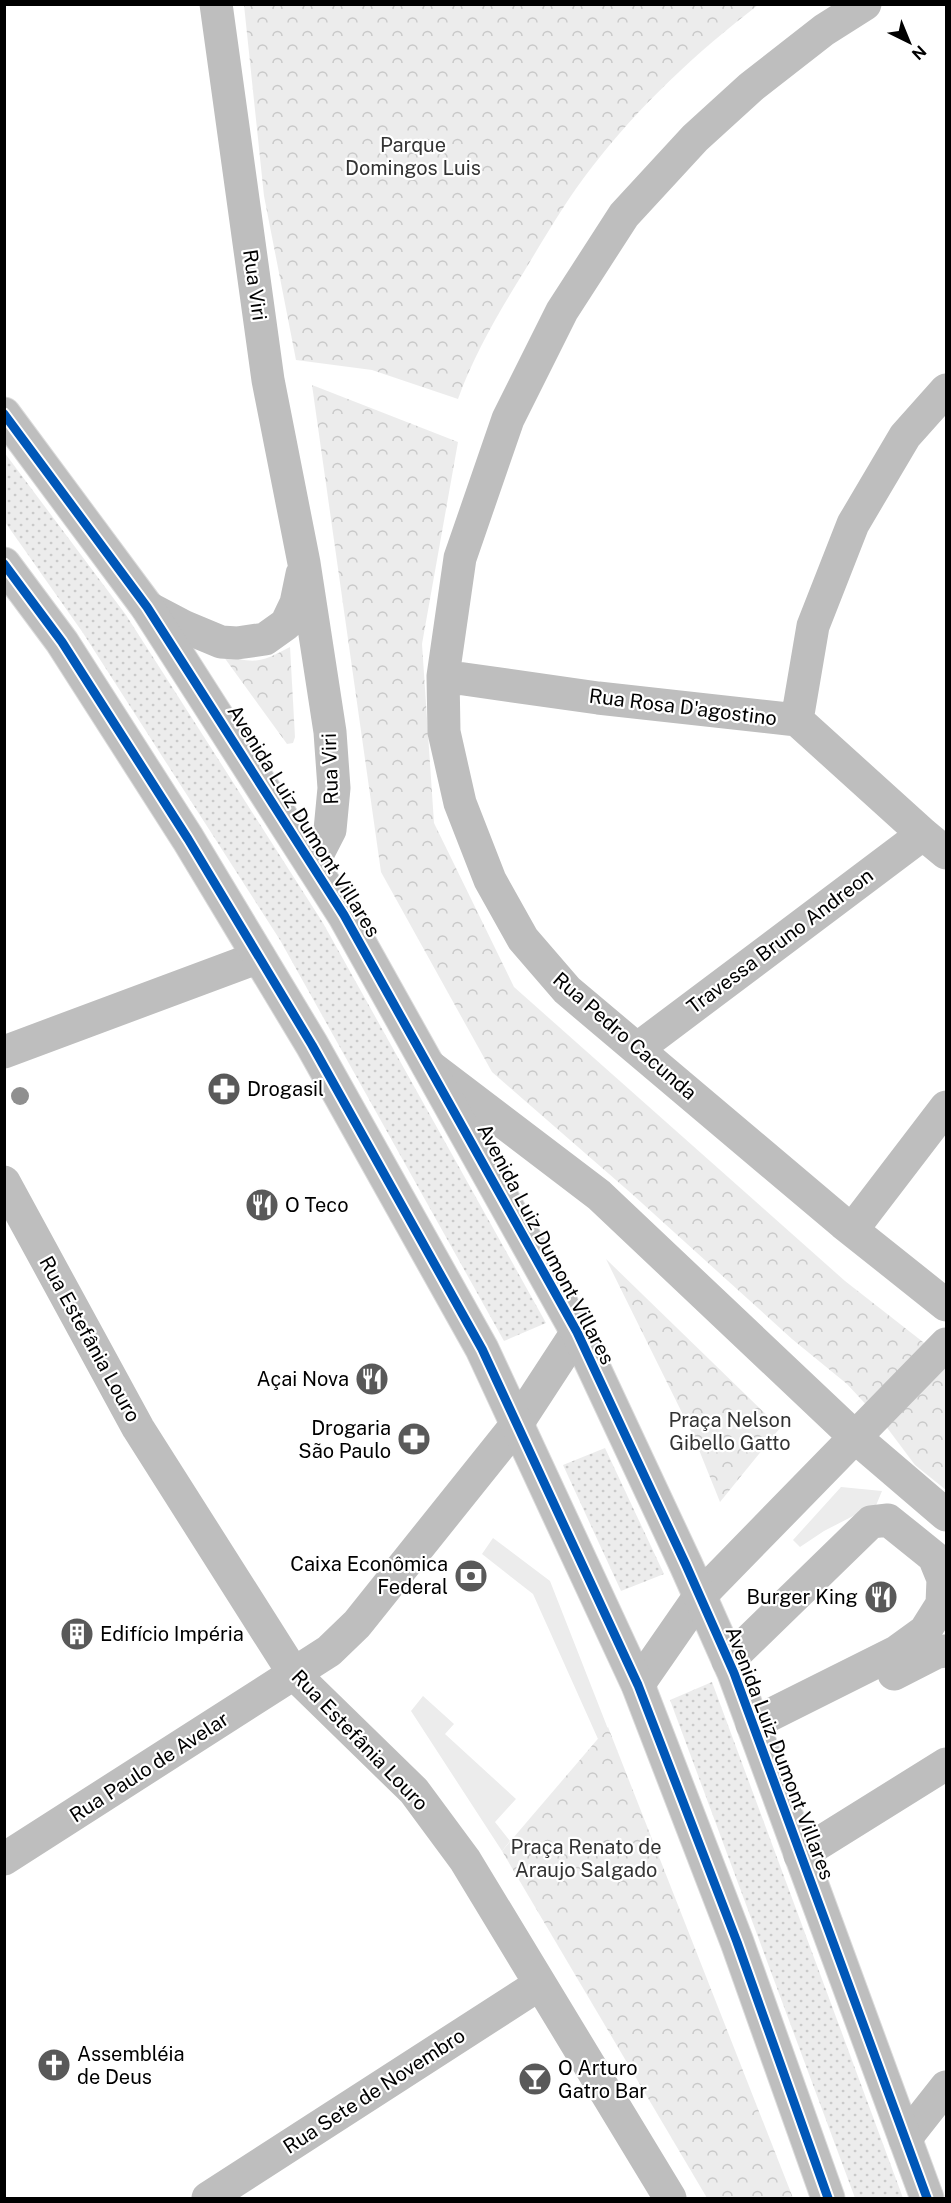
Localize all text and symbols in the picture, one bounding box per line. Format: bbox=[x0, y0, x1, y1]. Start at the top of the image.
north arrow bbox=[879, 12, 939, 72]
text: N bbox=[908, 41, 930, 64]
park label: Parque Domingos Luis bbox=[345, 133, 481, 180]
street label: Rua Viri bbox=[238, 248, 272, 322]
street label: Rua Rosa D'agostino bbox=[588, 684, 778, 730]
street label: Avenida Luiz Dumont Villares bbox=[223, 701, 385, 941]
street label: Rua Viri bbox=[317, 733, 343, 805]
street label: Travessa Bruno Andreon bbox=[682, 863, 878, 1019]
street label: Rua Pedro Cacunda bbox=[548, 967, 702, 1105]
pharmacy icon: Drogasil bbox=[206, 1071, 242, 1107]
place label: Drogasil bbox=[247, 1077, 324, 1101]
street label: Avenida Luiz Dumont Villares bbox=[472, 1120, 620, 1368]
restaurant icon: O Teco bbox=[244, 1187, 280, 1223]
place label: O Teco bbox=[285, 1193, 348, 1217]
street label: Rua Estefânia Louro bbox=[34, 1252, 146, 1426]
restaurant icon: Açai Nova bbox=[354, 1361, 390, 1397]
place label: Açai Nova bbox=[256, 1367, 349, 1391]
park label: Praça Nelson Gibello Gatto bbox=[669, 1408, 791, 1455]
place label: Drogaria São Paulo bbox=[298, 1416, 391, 1463]
pharmacy icon: Drogaria São Paulo bbox=[396, 1421, 432, 1457]
place label: Caixa Econômica Federal bbox=[290, 1552, 448, 1599]
bank icon: Caixa Econômica Federal bbox=[453, 1558, 489, 1594]
restaurant icon: Burger King bbox=[863, 1579, 899, 1615]
place label: Burger King bbox=[747, 1585, 858, 1609]
building icon: Edifício Impéria bbox=[59, 1616, 95, 1652]
place label: Edifício Impéria bbox=[100, 1622, 244, 1646]
street label: Avenida Luiz Dumont Villares bbox=[721, 1623, 839, 1883]
street label: Rua Estefânia Louro bbox=[287, 1665, 433, 1815]
street label: Rua Paulo de Avelar bbox=[65, 1707, 233, 1827]
park label: Praça Renato de Araujo Salgado bbox=[510, 1835, 662, 1882]
street label: Rua Sete de Novembro bbox=[279, 2023, 469, 2159]
place label: Assembléia de Deus bbox=[77, 2042, 185, 2089]
church icon: Assembléia de Deus bbox=[36, 2047, 72, 2083]
place label: O Arturo Gatro Bar bbox=[558, 2056, 647, 2103]
bar icon: O Arturo Gatro Bar bbox=[517, 2061, 553, 2097]

